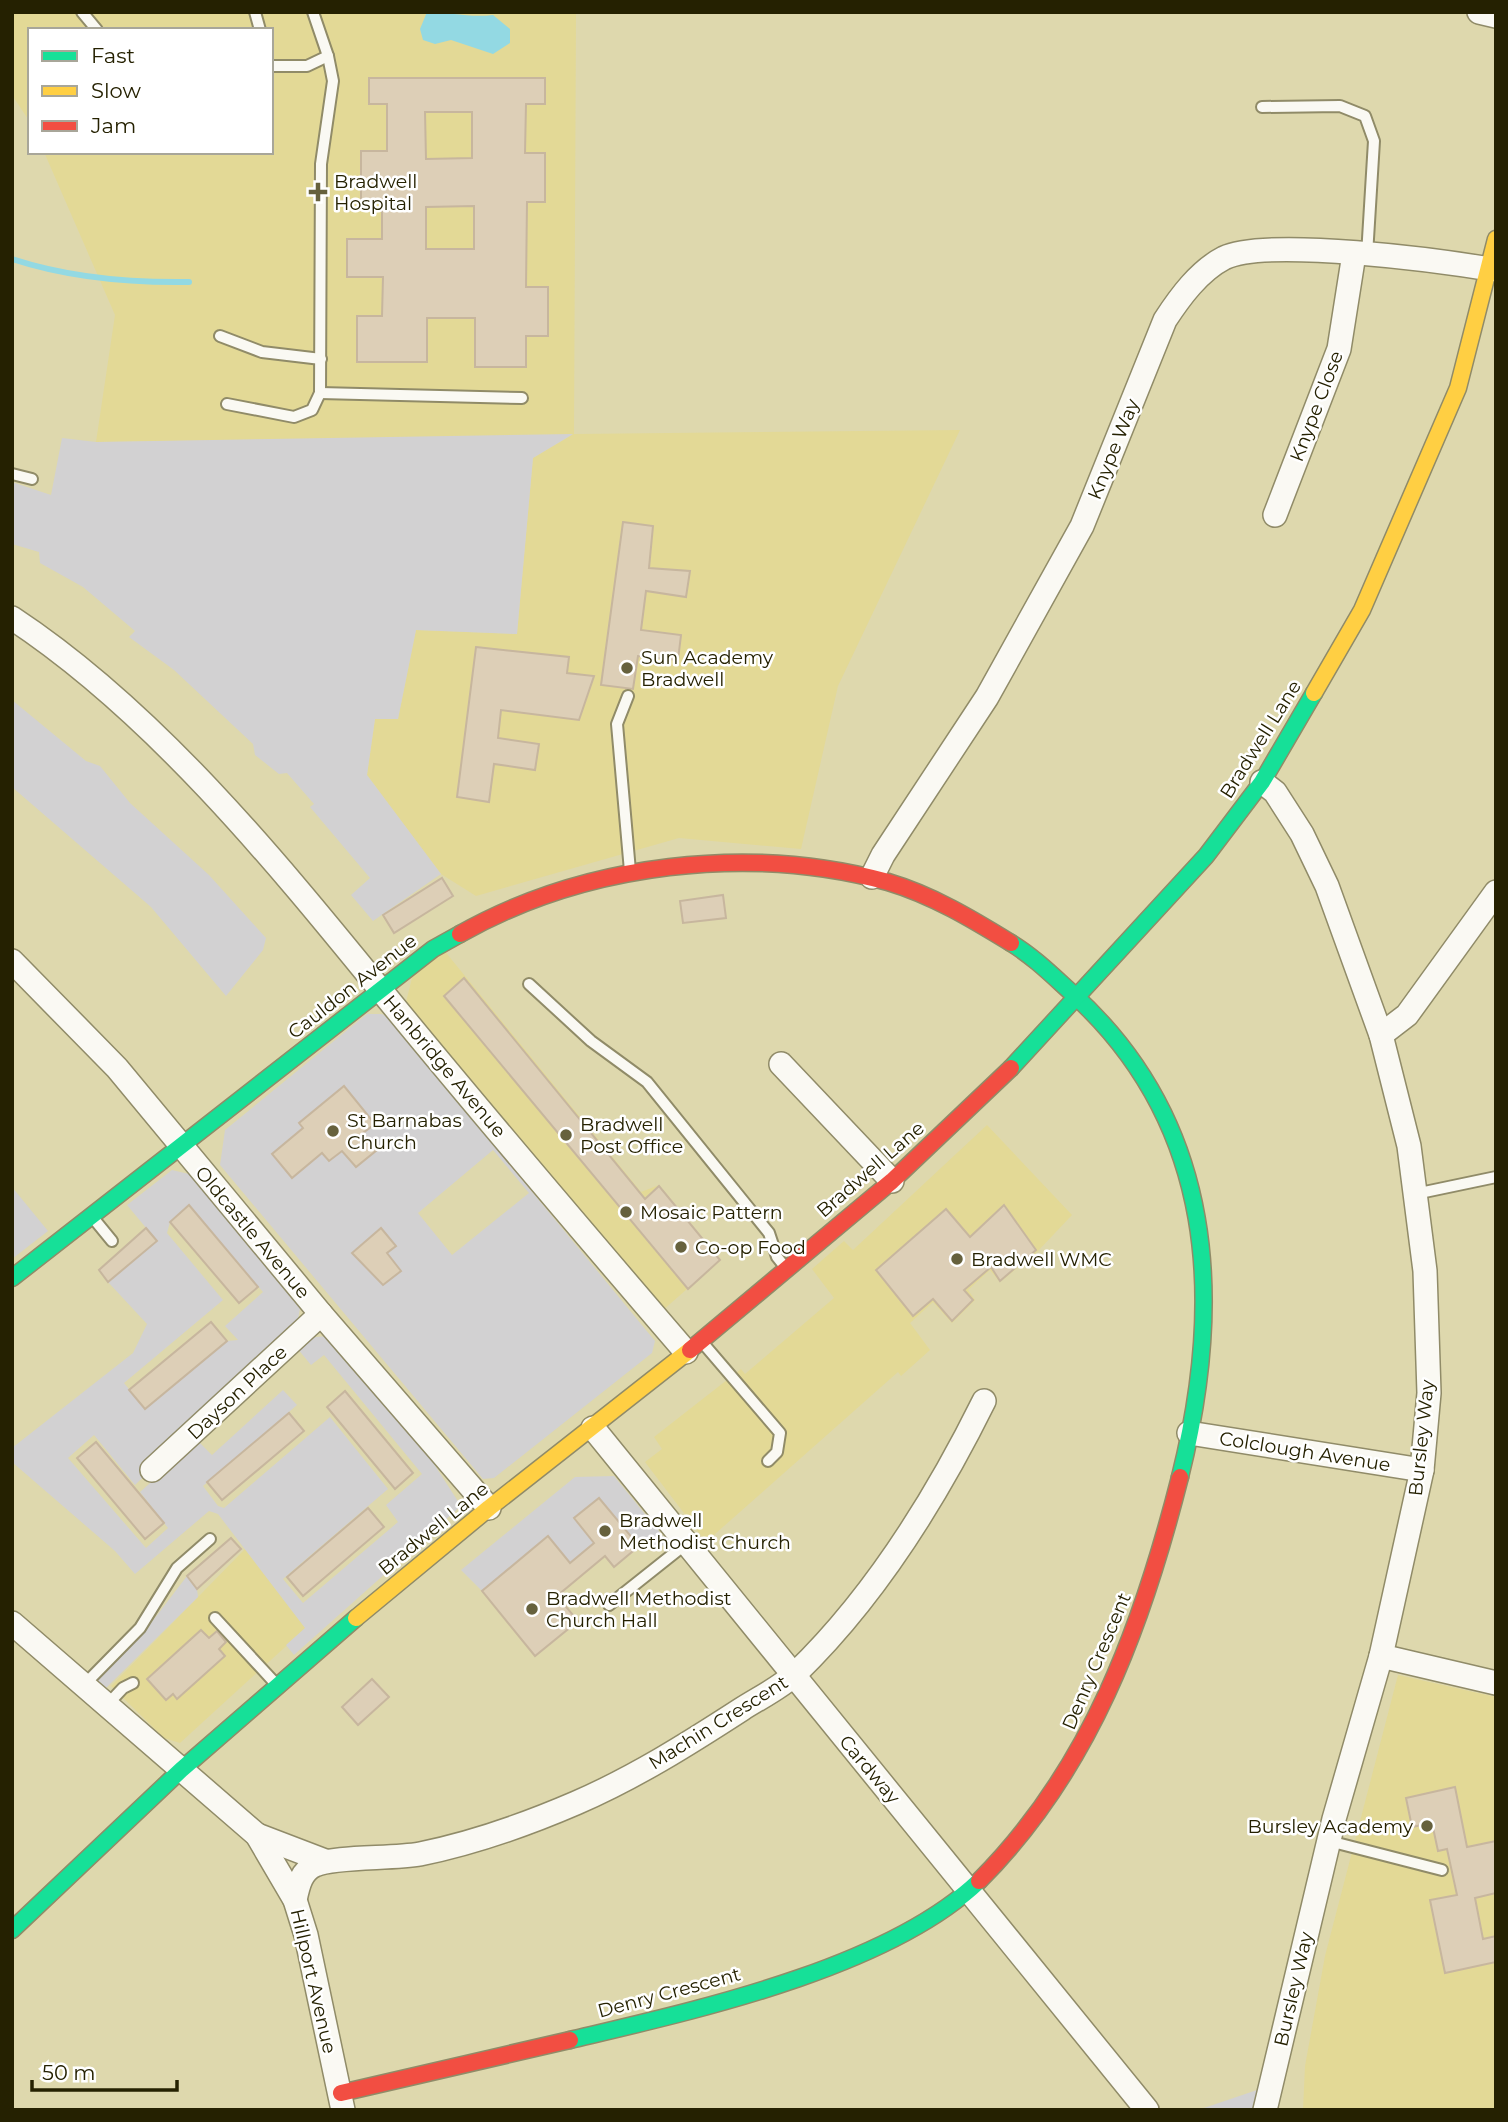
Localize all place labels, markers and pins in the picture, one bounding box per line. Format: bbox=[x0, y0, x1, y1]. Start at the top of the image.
place label: Bradwell Hospital bbox=[334, 170, 417, 215]
marker: Bradwell Hospital bbox=[308, 182, 328, 202]
place label: Sun Academy Bradwell bbox=[641, 646, 774, 691]
marker: Sun Academy Bradwell bbox=[619, 660, 635, 676]
place label: St Barnabas Church bbox=[347, 1109, 462, 1154]
place label: Bradwell Post Office bbox=[580, 1113, 683, 1158]
marker: St Barnabas Church bbox=[325, 1123, 341, 1139]
marker: Bradwell Post Office bbox=[558, 1127, 574, 1143]
place label: Mosaic Pattern bbox=[640, 1201, 783, 1224]
marker: Mosaic Pattern bbox=[618, 1204, 634, 1220]
place label: Co-op Food bbox=[695, 1236, 806, 1259]
marker: Co-op Food bbox=[673, 1239, 689, 1255]
place label: Bradwell WMC bbox=[971, 1248, 1112, 1271]
marker: Bradwell WMC bbox=[949, 1251, 965, 1267]
place label: Bradwell Methodist Church bbox=[619, 1509, 791, 1554]
marker: Bradwell Methodist Church bbox=[597, 1523, 613, 1539]
place label: Bradwell Methodist Church Hall bbox=[546, 1587, 732, 1632]
marker: Bradwell Methodist Church Hall bbox=[524, 1601, 540, 1617]
place label: Bursley Academy bbox=[1247, 1815, 1414, 1838]
marker: Bursley Academy bbox=[1419, 1818, 1435, 1834]

